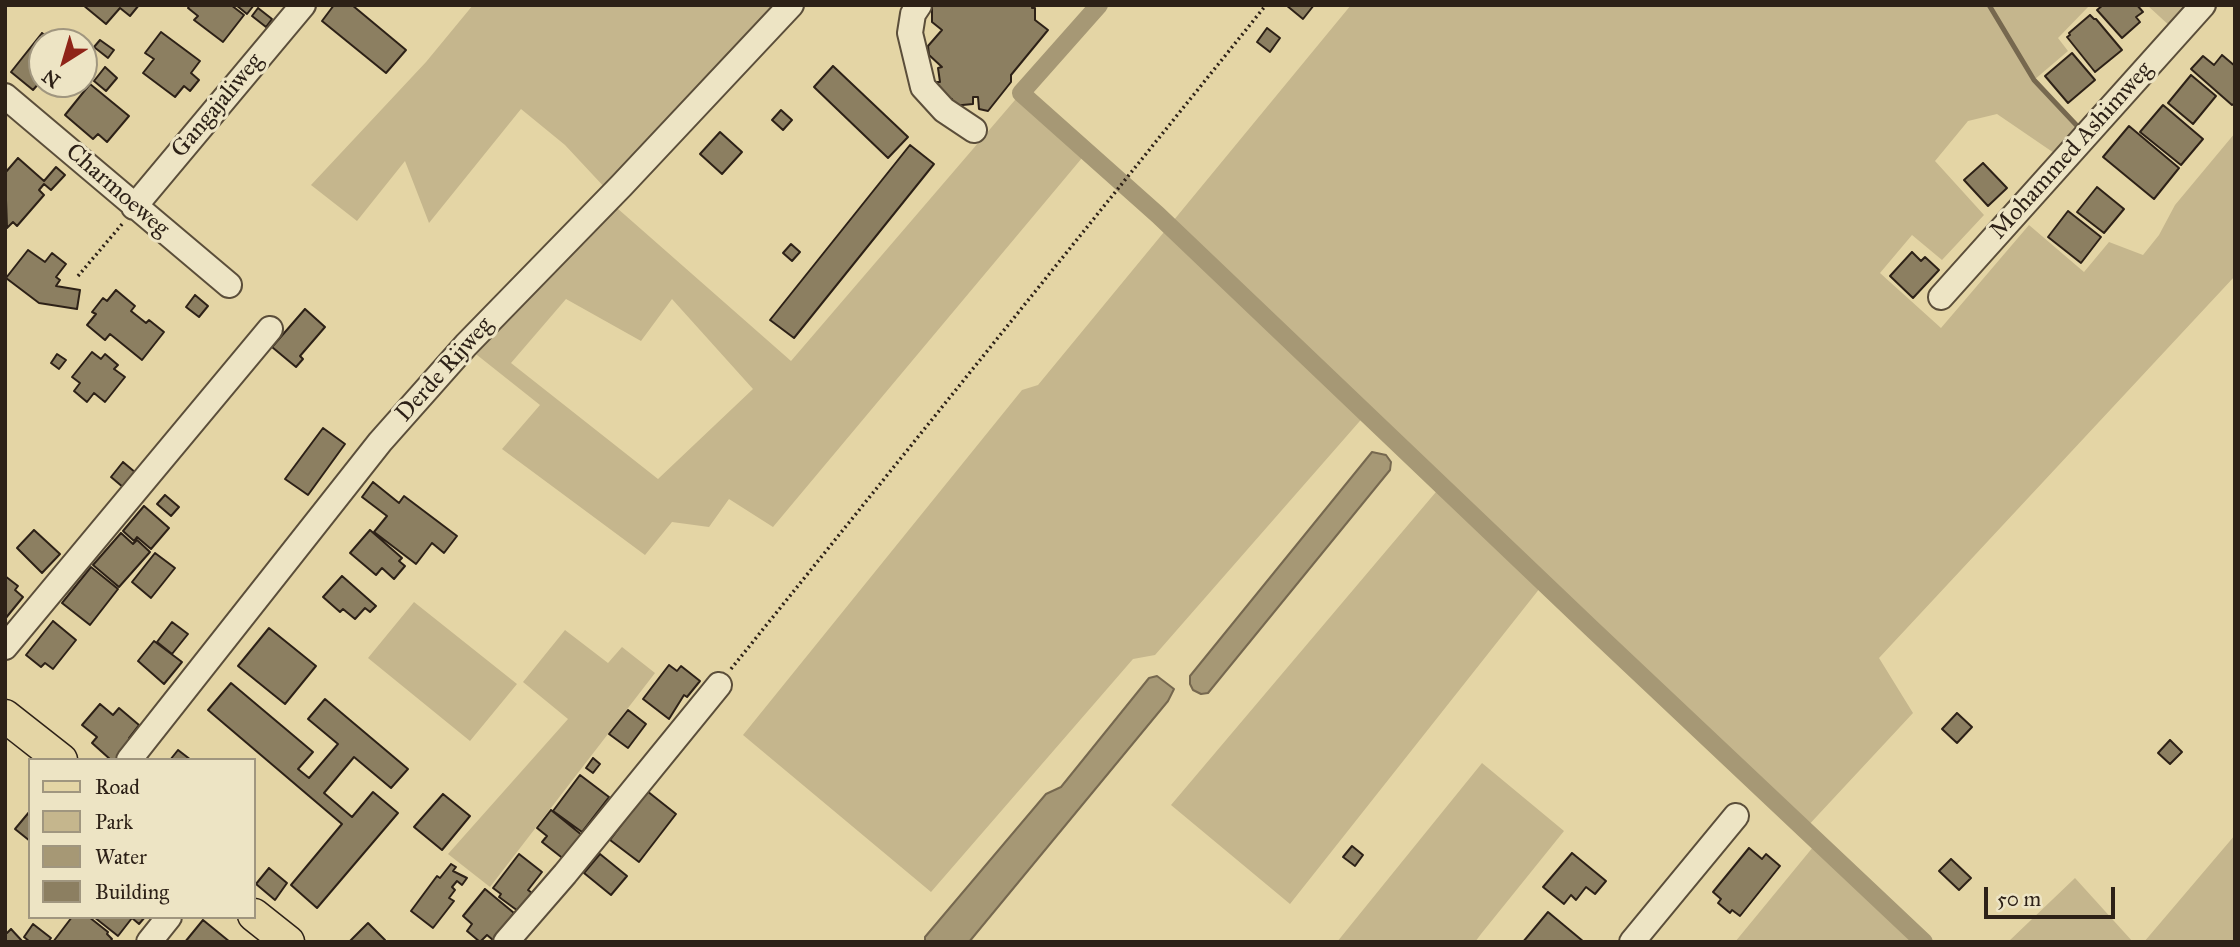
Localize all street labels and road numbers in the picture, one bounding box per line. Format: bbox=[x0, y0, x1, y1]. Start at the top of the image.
street label: Gangajaliweg bbox=[166, 48, 270, 164]
street label: Mohammed Ashimweg bbox=[1985, 56, 2159, 246]
street label: Charmoeweg bbox=[59, 138, 175, 244]
street label: Derde Rijweg bbox=[390, 312, 500, 428]

